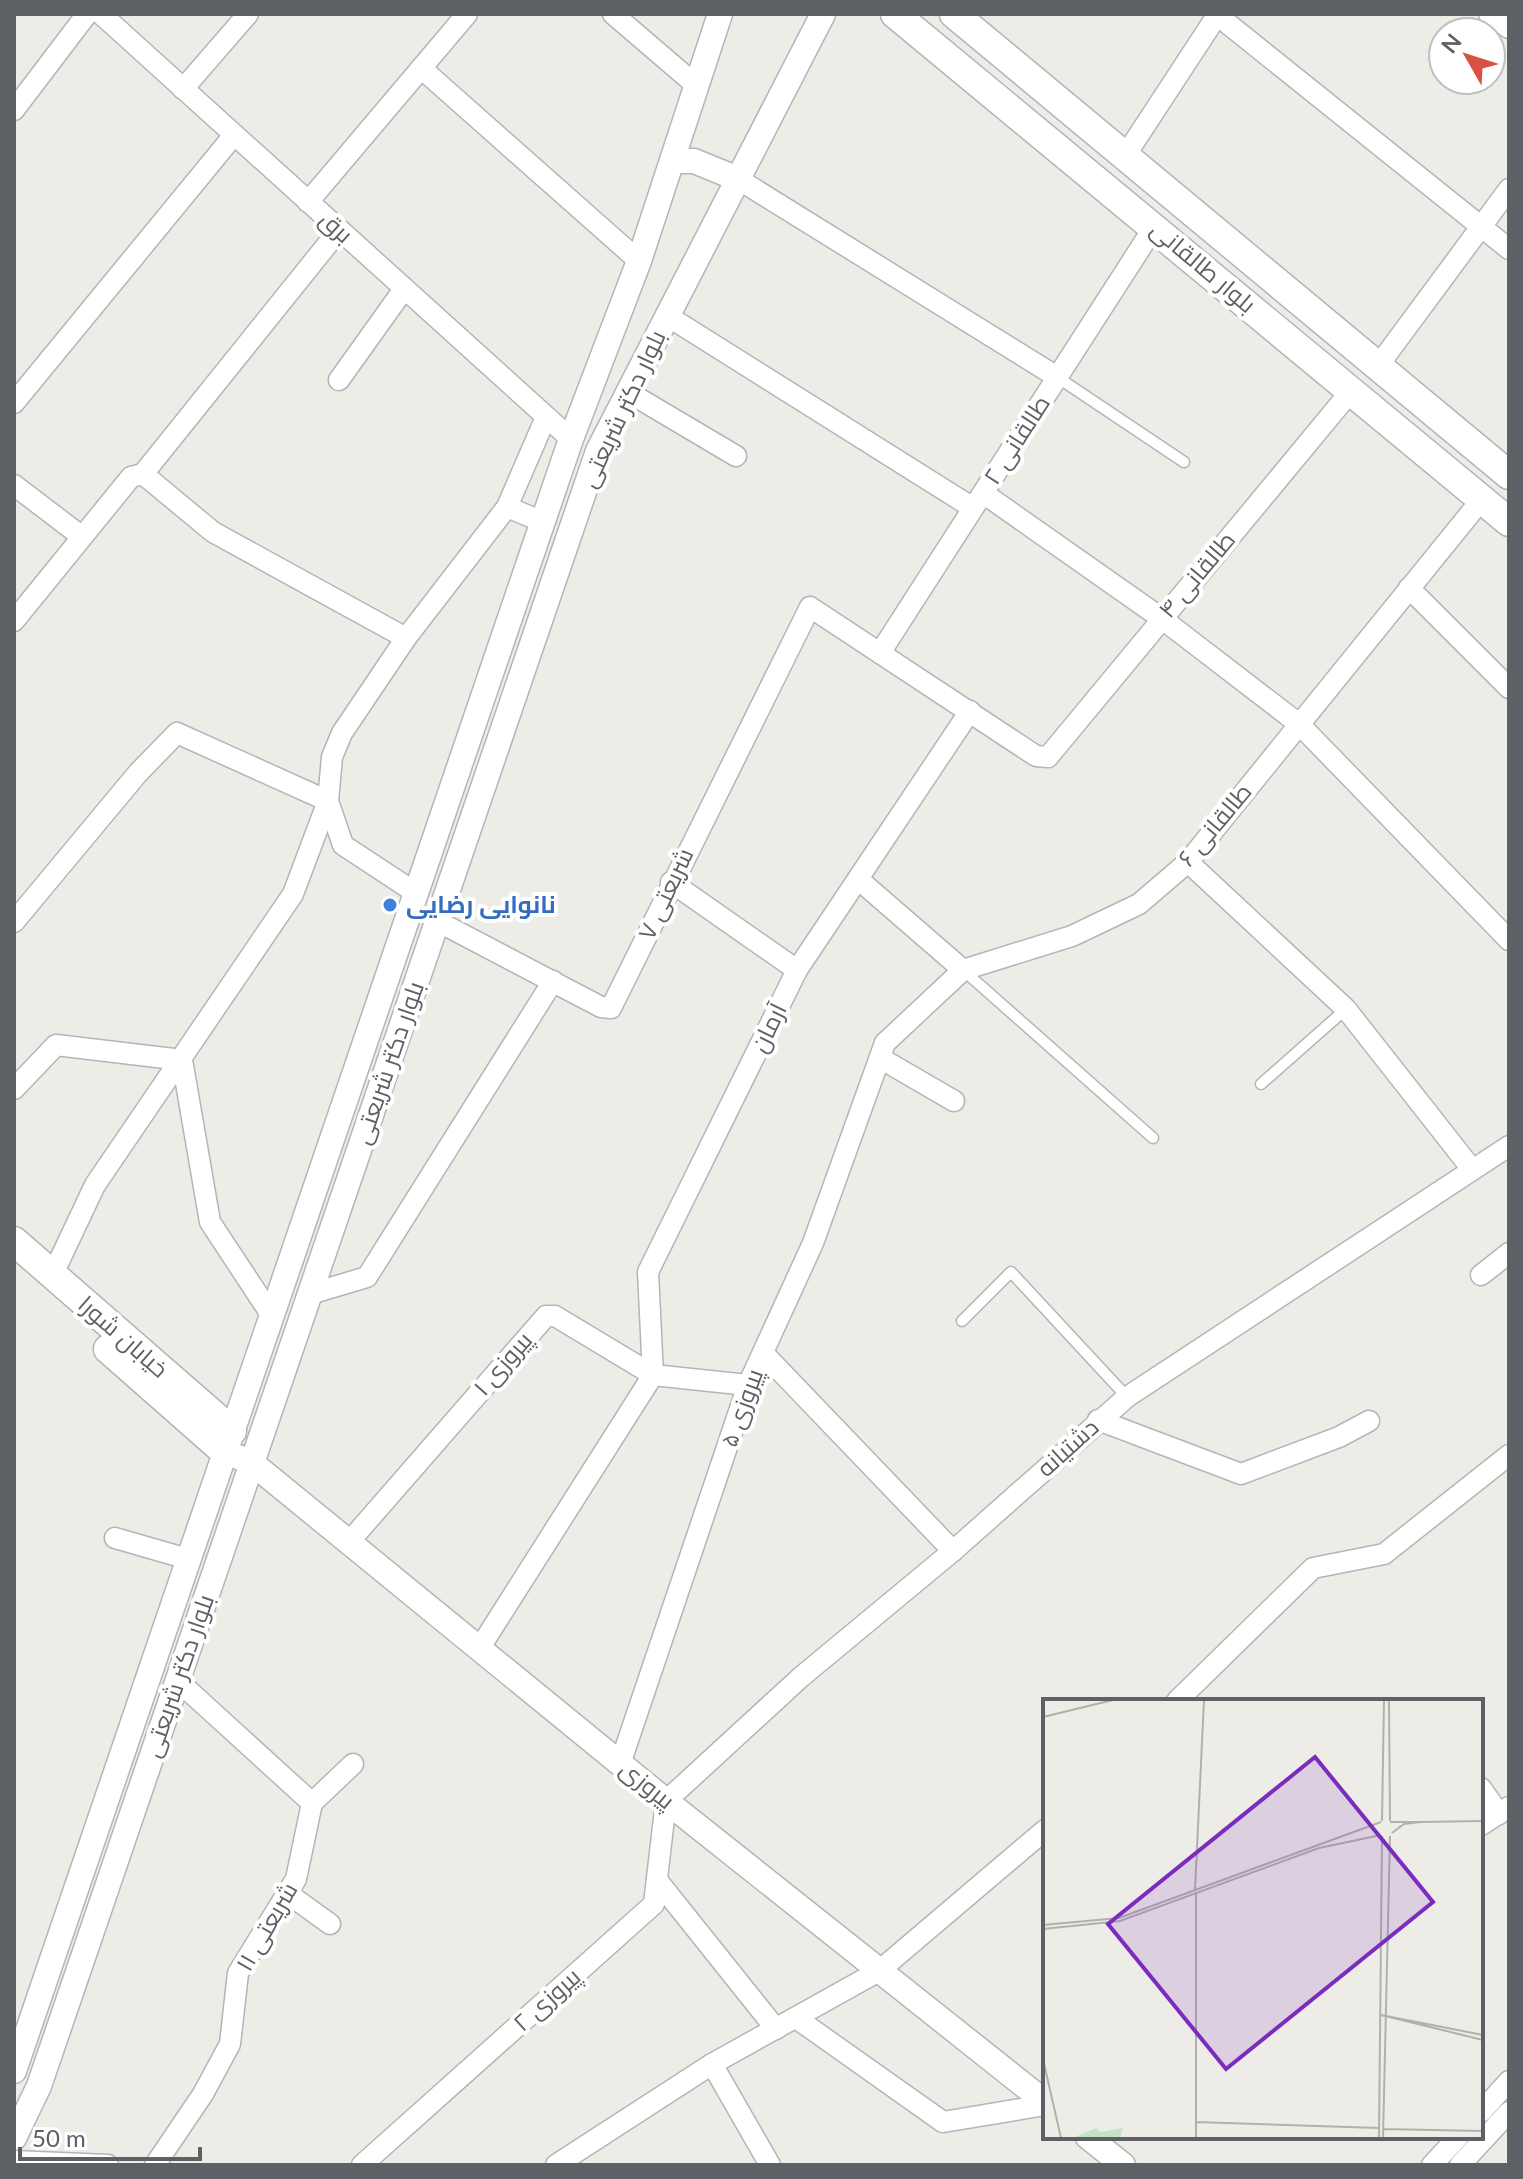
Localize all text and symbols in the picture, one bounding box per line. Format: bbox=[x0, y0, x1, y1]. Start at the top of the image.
north arrow bbox=[1427, 16, 1507, 96]
text: N bbox=[1435, 28, 1467, 58]
street label: برق bbox=[313, 204, 359, 250]
street label: بلوار طالقانی bbox=[1145, 214, 1262, 319]
street label: بلوار دکتر شریعتی bbox=[573, 325, 672, 492]
street label: طالقانی ۲ bbox=[976, 389, 1056, 490]
street label: طالقانی ۴ bbox=[1151, 525, 1241, 624]
street label: طالقانی ۶ bbox=[1171, 777, 1258, 872]
street label: شریعتی ۷ bbox=[631, 843, 699, 944]
place label: نانوایی رضایی bbox=[406, 889, 556, 919]
marker: نانوایی رضایی bbox=[381, 896, 399, 914]
street label: بلوار دکتر شریعتی bbox=[346, 977, 430, 1148]
street label: آرمان bbox=[743, 997, 793, 1057]
street label: خیابان شورا bbox=[72, 1289, 175, 1384]
street label: پیروزی ۱ bbox=[466, 1325, 540, 1403]
street label: پیروزی ۵ bbox=[713, 1364, 771, 1451]
street label: دشتیانه bbox=[1030, 1412, 1104, 1482]
street label: بلوار دکتر شریعتی bbox=[136, 1590, 220, 1761]
inset map bbox=[1043, 1699, 1483, 2139]
street label: پیروزی bbox=[613, 1753, 681, 1817]
street label: شریعتی ۱۱ bbox=[229, 1877, 304, 1976]
street label: پیروزی ۲ bbox=[506, 1961, 588, 2039]
scale bar bbox=[20, 2111, 200, 2161]
text: 50 m bbox=[32, 2123, 86, 2152]

